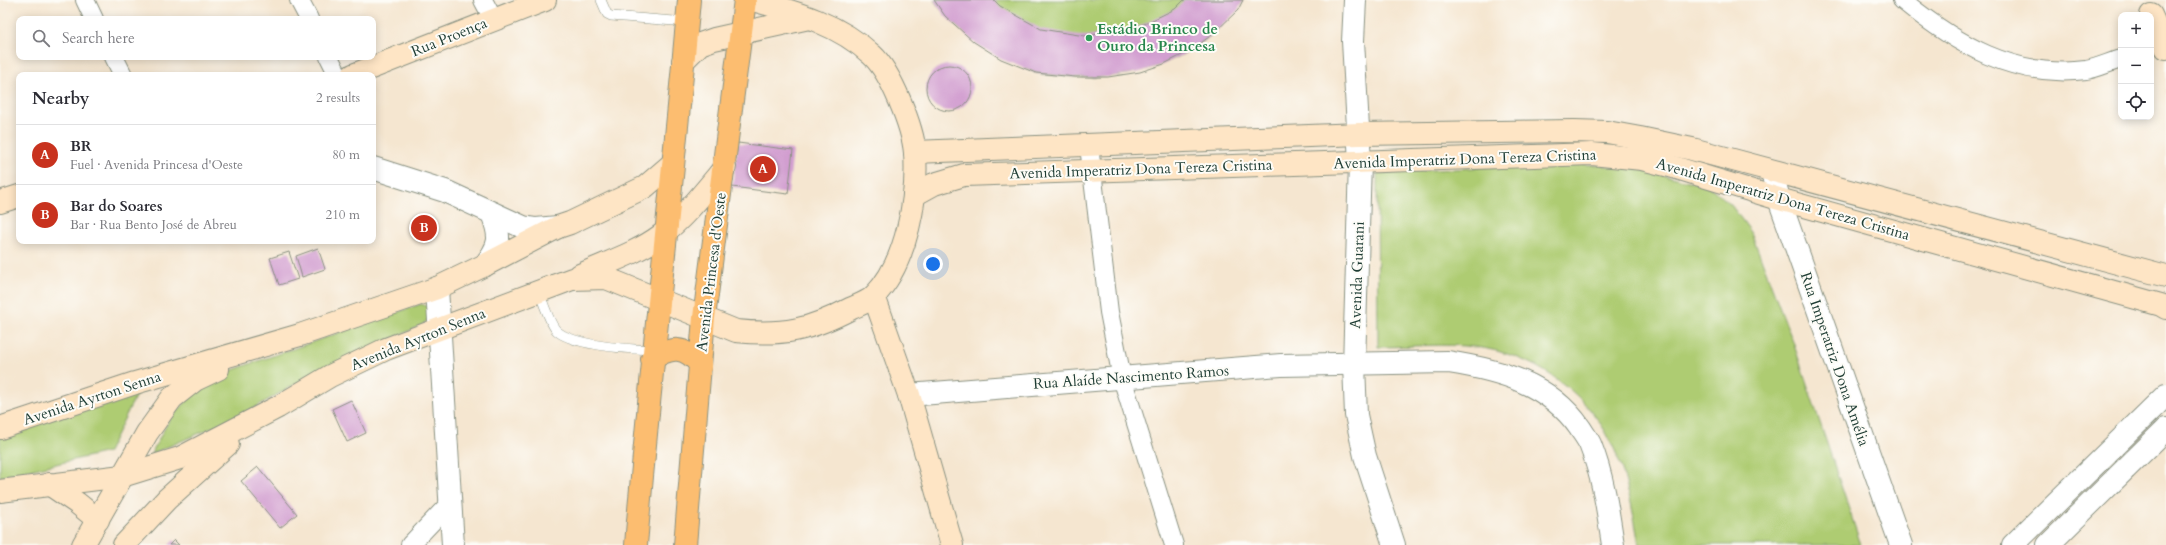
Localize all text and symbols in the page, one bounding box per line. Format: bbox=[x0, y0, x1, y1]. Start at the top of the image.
map controls bbox=[2118, 12, 2154, 120]
button: + bbox=[2118, 12, 2154, 48]
street label: Rua Proença bbox=[408, 13, 490, 61]
search box bbox=[16, 16, 376, 60]
place label: Estádio Brinco de Ouro da Princesa bbox=[1097, 19, 1218, 56]
icon: search bbox=[30, 27, 52, 49]
text: Search here bbox=[62, 28, 135, 48]
marker: Estádio Brinco de Ouro da Princesa bbox=[1084, 33, 1094, 43]
button: − bbox=[2118, 48, 2154, 84]
button: locate bbox=[2118, 84, 2154, 120]
text: Nearby bbox=[32, 87, 89, 110]
text: 2 results bbox=[316, 89, 360, 107]
text: BR bbox=[70, 136, 92, 156]
street label: Avenida Imperatriz Dona Tereza Cristina bbox=[1333, 144, 1597, 174]
text: A bbox=[40, 146, 50, 164]
text: 80 m bbox=[332, 146, 360, 164]
street label: Avenida Imperatriz Dona Tereza Cristina bbox=[1654, 153, 1913, 245]
pin: A bbox=[750, 154, 776, 184]
street label: Avenida Imperatriz Dona Tereza Cristina bbox=[1009, 154, 1273, 184]
text: Fuel · Avenida Princesa d'Oeste bbox=[70, 156, 243, 174]
street label: Avenida Princesa d'Oeste bbox=[691, 191, 731, 353]
text: Bar do Soares bbox=[70, 196, 163, 216]
text: B bbox=[40, 206, 50, 224]
text: 210 m bbox=[326, 206, 360, 224]
pin: B bbox=[411, 213, 437, 243]
text: Bar · Rua Bento José de Abreu bbox=[70, 216, 237, 234]
street label: Avenida Guarani bbox=[1345, 221, 1369, 329]
your location bbox=[923, 254, 943, 274]
street label: Rua Imperatriz Dona Amélia bbox=[1796, 269, 1874, 449]
street label: Avenida Ayrton Senna bbox=[348, 303, 489, 375]
street label: Rua Alaíde Nascimento Ramos bbox=[1032, 360, 1230, 394]
street label: Avenida Ayrton Senna bbox=[21, 366, 164, 430]

